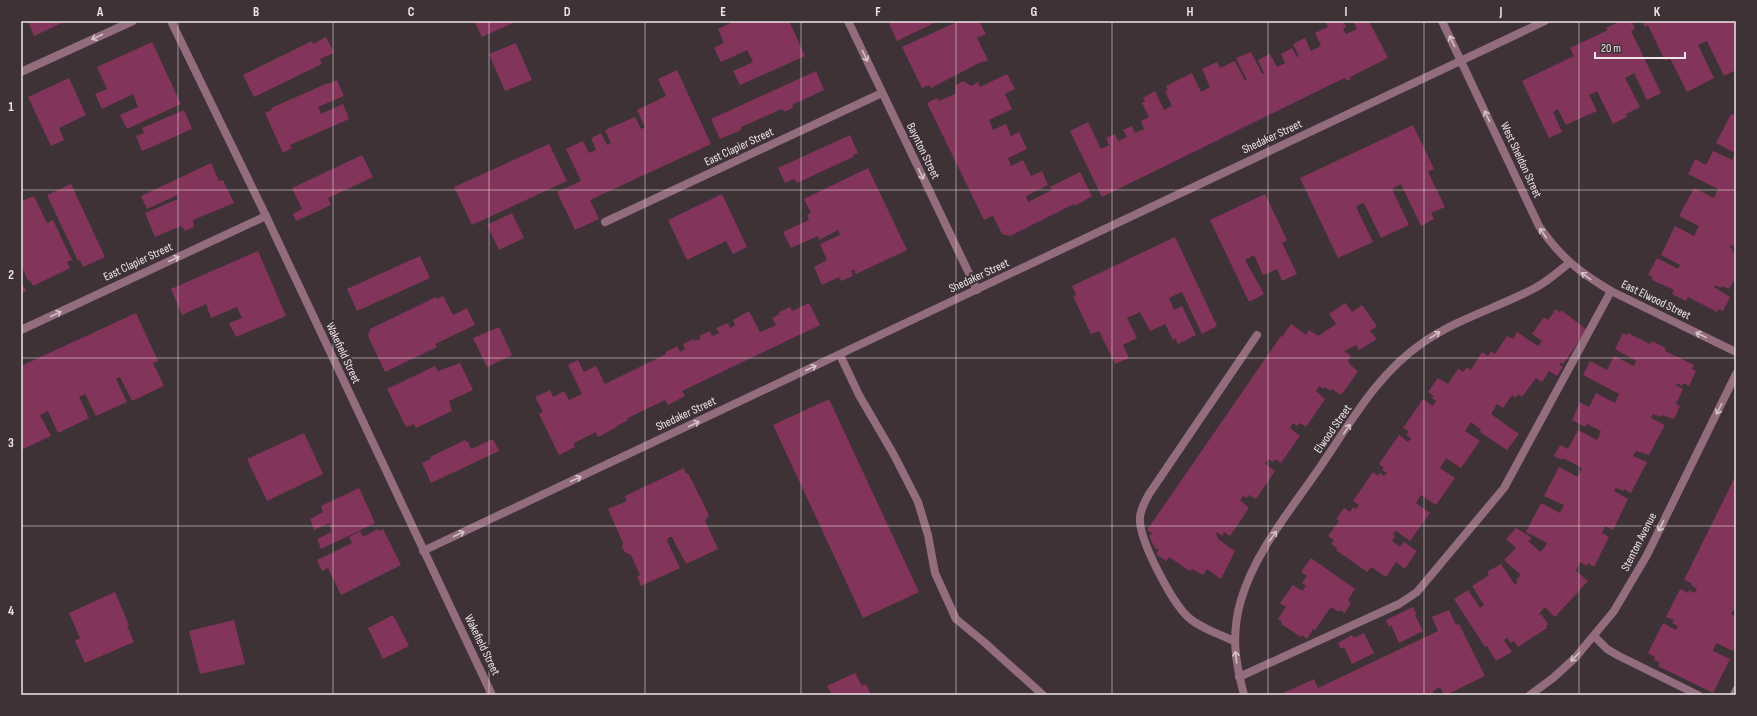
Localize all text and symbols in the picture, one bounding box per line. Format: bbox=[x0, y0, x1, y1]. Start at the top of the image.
text: A bbox=[96, 4, 104, 20]
text: B bbox=[253, 4, 259, 20]
text: C bbox=[408, 4, 415, 20]
text: D bbox=[564, 4, 571, 20]
text: E bbox=[720, 4, 726, 20]
text: F bbox=[875, 4, 881, 20]
text: G bbox=[1031, 4, 1038, 20]
text: H bbox=[1187, 4, 1194, 20]
text: I bbox=[1345, 4, 1348, 20]
text: J bbox=[1499, 4, 1503, 20]
text: K bbox=[1654, 4, 1661, 20]
one-way arrow bbox=[92, 34, 104, 41]
scale bar bbox=[1595, 34, 1685, 60]
one-way arrow bbox=[1448, 35, 1455, 47]
text: 20 m bbox=[1601, 41, 1621, 56]
one-way arrow bbox=[862, 50, 869, 62]
text: 1 bbox=[8, 99, 14, 115]
one-way arrow bbox=[1483, 111, 1490, 123]
street label: Shedaker Street bbox=[1240, 116, 1305, 157]
street label: Baynton Street bbox=[903, 120, 943, 182]
street label: West Sheldon Street bbox=[1497, 120, 1545, 201]
street label: East Clapier Street bbox=[702, 124, 776, 170]
one-way arrow bbox=[918, 167, 925, 179]
one-way arrow bbox=[1539, 228, 1547, 239]
street label: East Clapier Street bbox=[101, 239, 175, 285]
one-way arrow bbox=[168, 255, 180, 262]
street label: Shedaker Street bbox=[947, 255, 1012, 296]
text: 2 bbox=[8, 267, 14, 283]
one-way arrow bbox=[1580, 271, 1591, 280]
street label: East Elwood Street bbox=[1619, 277, 1693, 323]
one-way arrow bbox=[50, 310, 62, 317]
street label: Wakefield Street bbox=[322, 320, 364, 386]
one-way arrow bbox=[1429, 330, 1441, 338]
one-way arrow bbox=[1695, 331, 1707, 338]
one-way arrow bbox=[805, 364, 817, 371]
street label: Shedaker Street bbox=[654, 393, 719, 434]
street label: Elwood Street bbox=[1311, 401, 1355, 456]
one-way arrow bbox=[1715, 403, 1722, 415]
one-way arrow bbox=[688, 420, 700, 427]
one-way arrow bbox=[1343, 424, 1351, 435]
text: 3 bbox=[8, 435, 14, 451]
one-way arrow bbox=[570, 475, 582, 482]
street label: Stenton Avenue bbox=[1618, 510, 1660, 574]
one-way arrow bbox=[1657, 519, 1664, 531]
one-way arrow bbox=[452, 530, 464, 538]
one-way arrow bbox=[1269, 530, 1277, 541]
text: 4 bbox=[8, 603, 14, 619]
street label: Wakefield Street bbox=[461, 612, 503, 678]
one-way arrow bbox=[1232, 651, 1240, 664]
one-way arrow bbox=[1570, 652, 1580, 662]

